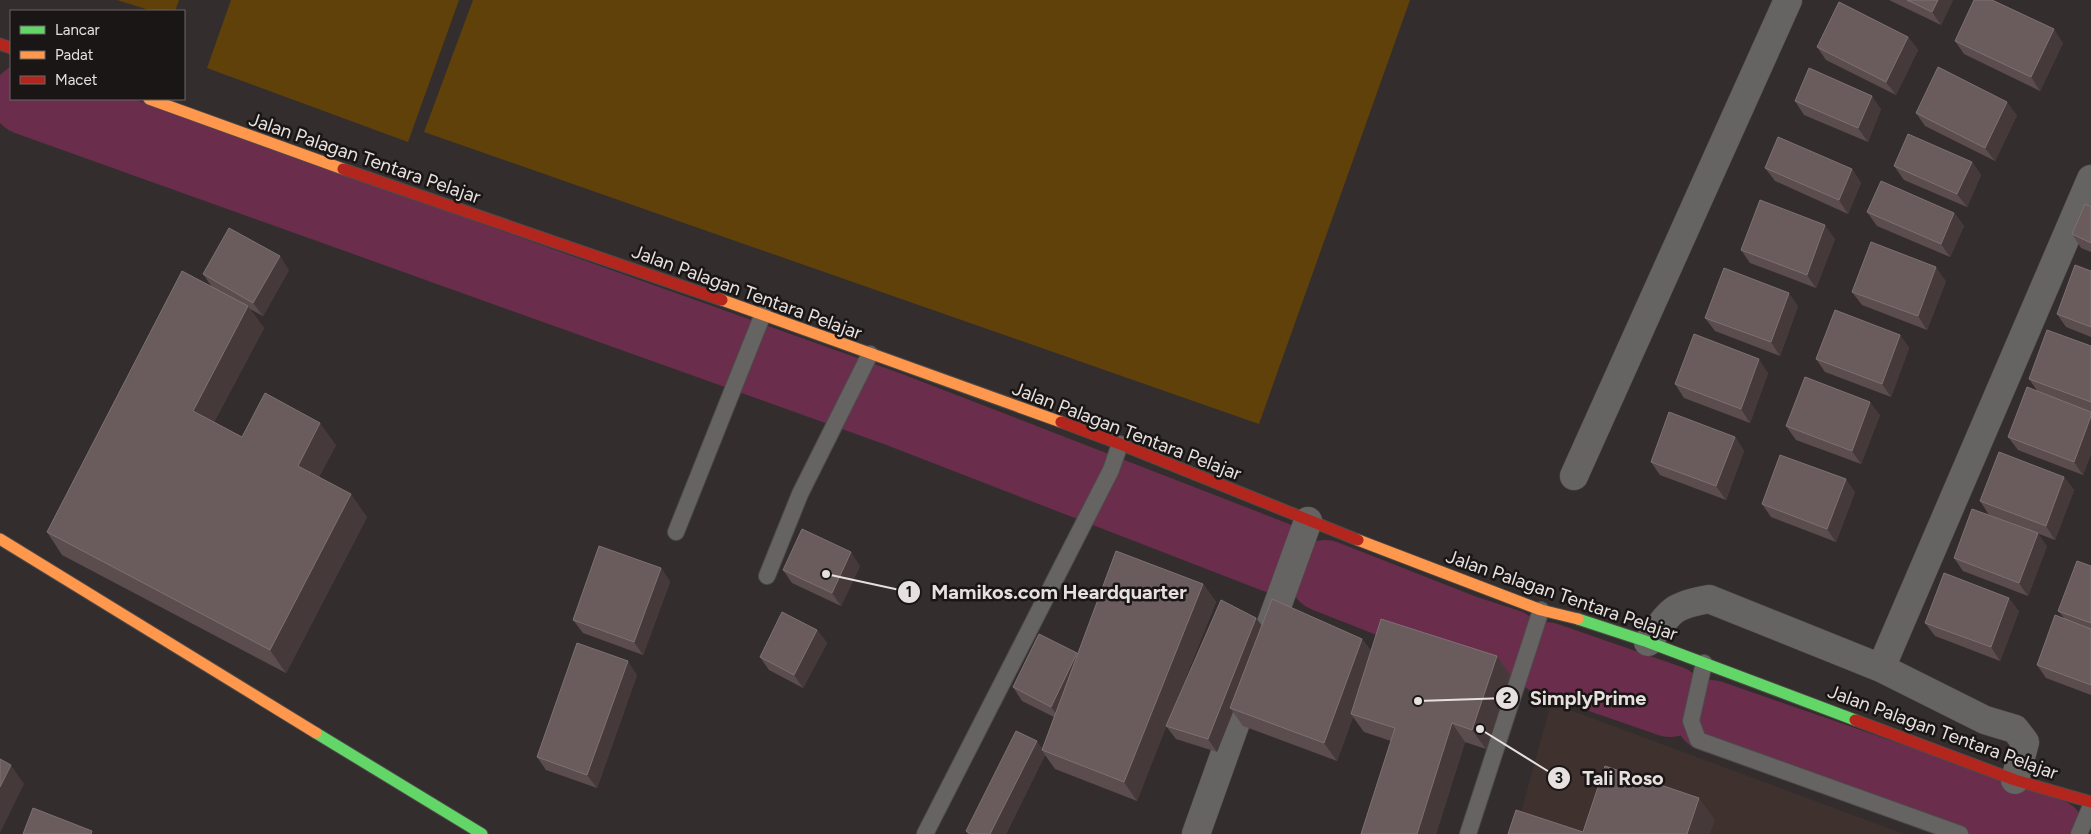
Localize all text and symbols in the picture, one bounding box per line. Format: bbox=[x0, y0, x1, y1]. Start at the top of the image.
legend bbox=[10, 10, 185, 100]
text: Lancar bbox=[55, 21, 100, 39]
text: Padat bbox=[55, 46, 94, 64]
text: Macet bbox=[55, 71, 98, 89]
street label: Jalan Palagan Tentara Pelajar bbox=[246, 108, 484, 209]
street label: Jalan Palagan Tentara Pelajar bbox=[629, 240, 866, 345]
street label: Jalan Palagan Tentara Pelajar bbox=[1009, 377, 1245, 486]
street label: Jalan Palagan Tentara Pelajar bbox=[1443, 545, 1681, 646]
callout: Mamikos.com Heardquarter bbox=[897, 574, 1197, 609]
text: Mamikos.com Heardquarter bbox=[931, 580, 1187, 604]
text: 1 bbox=[906, 583, 912, 601]
callout: SimplyPrime bbox=[1494, 680, 1656, 715]
street label: Jalan Palagan Tentara Pelajar bbox=[1825, 680, 2062, 785]
text: SimplyPrime bbox=[1530, 686, 1646, 710]
text: 2 bbox=[1503, 689, 1512, 707]
callout: Tali Roso bbox=[1547, 760, 1673, 795]
text: Tali Roso bbox=[1582, 766, 1664, 790]
text: 3 bbox=[1555, 769, 1563, 787]

